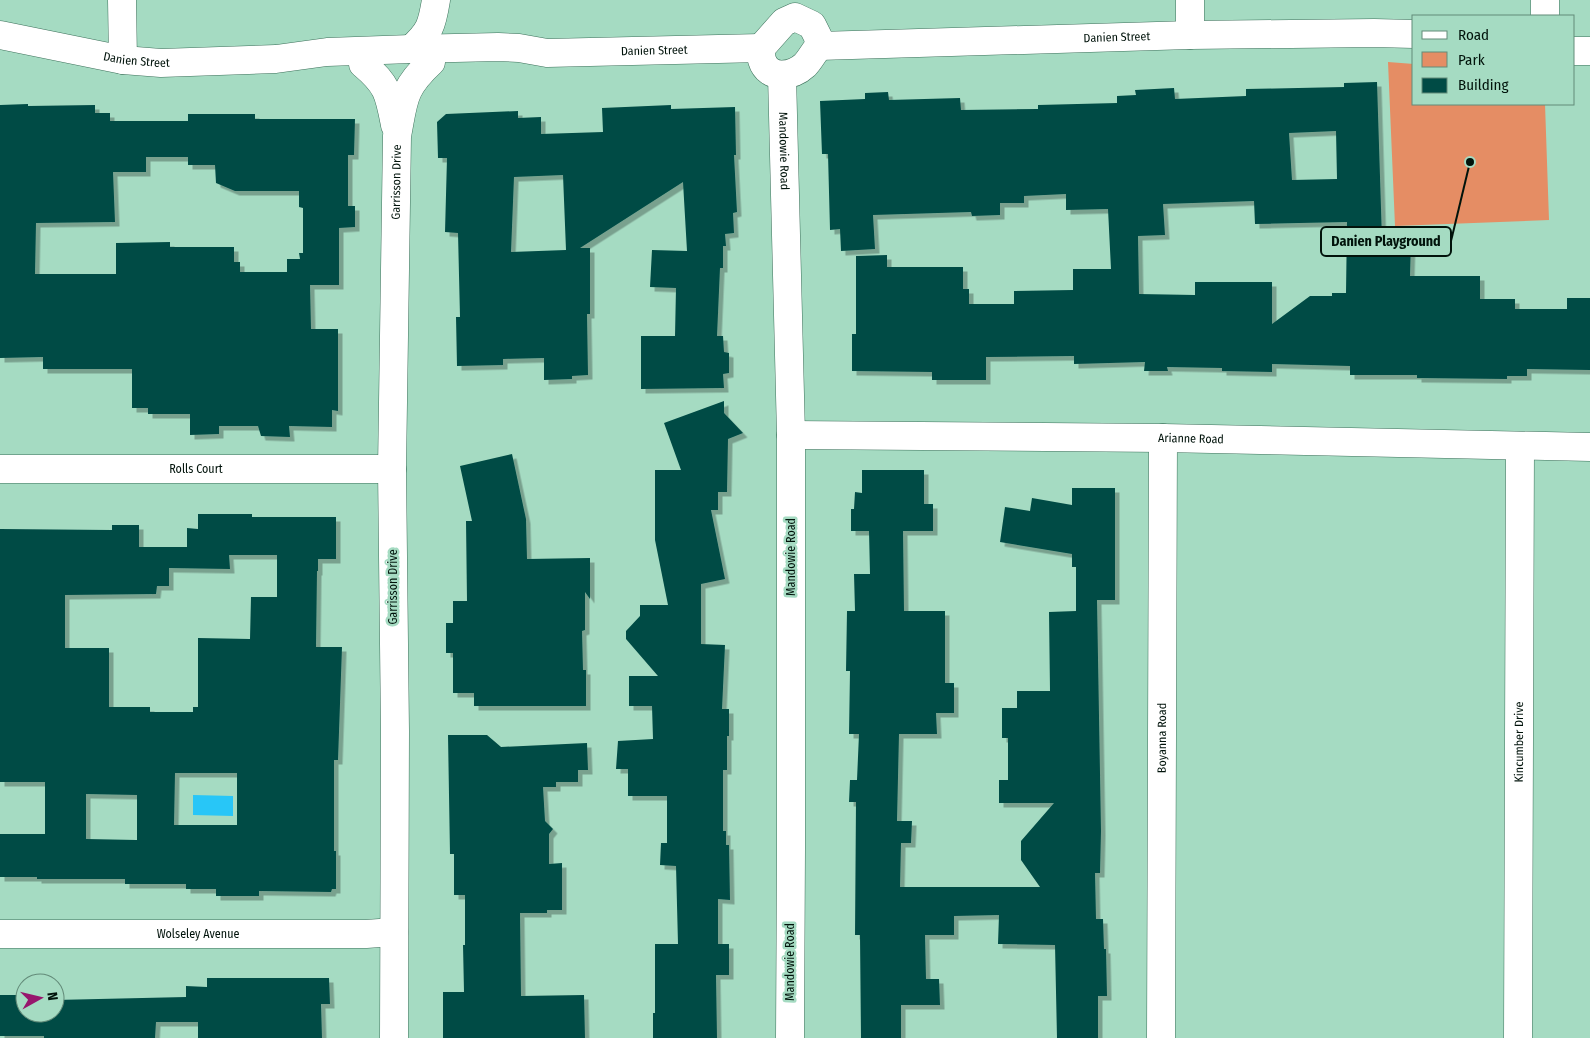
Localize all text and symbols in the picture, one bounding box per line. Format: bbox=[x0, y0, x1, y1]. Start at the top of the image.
legend bbox=[1412, 15, 1575, 105]
text: Road bbox=[1458, 26, 1489, 44]
street label: Danien Street bbox=[1083, 29, 1151, 45]
street label: Danien Street bbox=[621, 43, 688, 58]
street label: Danien Street bbox=[102, 49, 170, 70]
text: Park bbox=[1458, 51, 1485, 69]
text: Building bbox=[1458, 76, 1509, 94]
street label: Mandowie Road bbox=[776, 112, 792, 190]
street label: Garrisson Drive bbox=[389, 144, 404, 220]
callout: Danien Playground bbox=[1321, 227, 1451, 256]
text: Danien Playground bbox=[1331, 233, 1441, 250]
street label: Arianne Road bbox=[1158, 431, 1224, 446]
street label: Rolls Court bbox=[169, 462, 223, 476]
street label: Mandowie Road bbox=[784, 518, 798, 596]
street label: Garrisson Drive bbox=[386, 549, 400, 625]
street label: Kincumber Drive bbox=[1512, 701, 1526, 783]
street label: Boyanna Road bbox=[1155, 703, 1169, 773]
street label: Mandowie Road bbox=[783, 923, 797, 1001]
street label: Wolseley Avenue bbox=[157, 927, 239, 941]
north arrow bbox=[15, 973, 65, 1023]
text: N bbox=[43, 991, 61, 1002]

